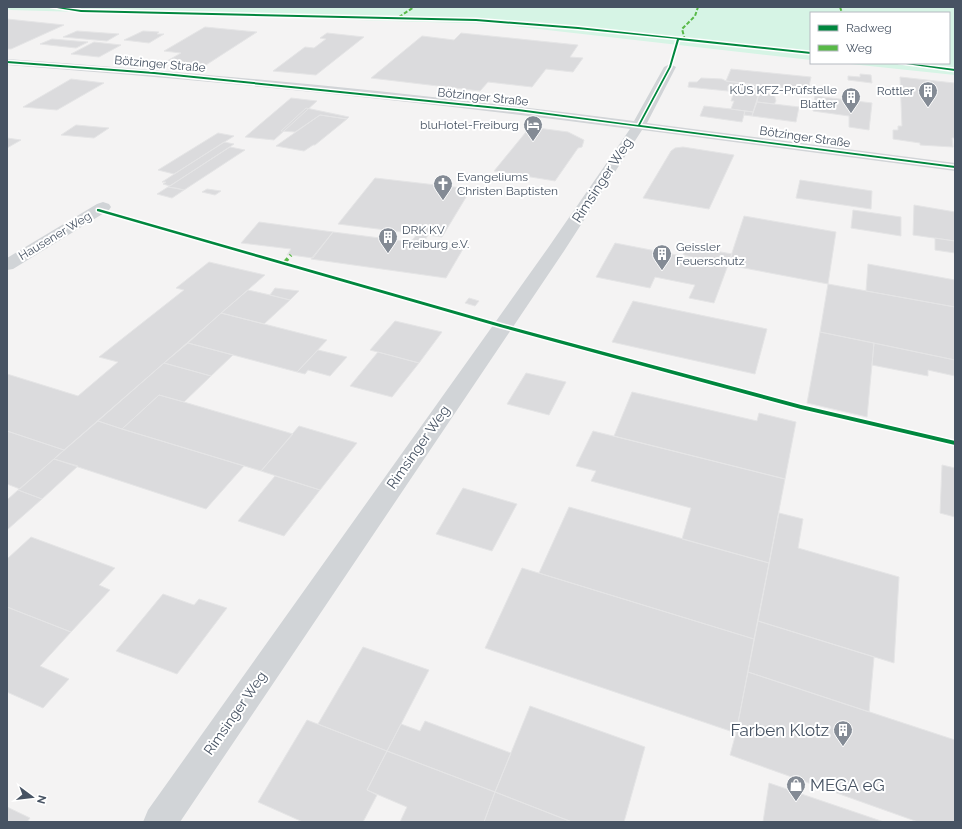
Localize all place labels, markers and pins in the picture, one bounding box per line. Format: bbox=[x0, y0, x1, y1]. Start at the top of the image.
building icon: Rottler bbox=[917, 80, 939, 108]
place label: KÜS KFZ-Prüfstelle Blatter bbox=[729, 83, 838, 111]
place label: Rottler bbox=[877, 84, 915, 98]
building icon: KÜS KFZ-Prüfstelle Blatter bbox=[840, 86, 862, 114]
hotel icon: bluHotel-Freiburg bbox=[522, 114, 544, 142]
place label: bluHotel-Freiburg bbox=[420, 118, 519, 132]
place label: Evangeliums Christen Baptisten bbox=[457, 170, 558, 198]
church icon: Evangeliums Christen Baptisten bbox=[432, 173, 454, 201]
place label: DRK KV Freiburg e.V. bbox=[402, 223, 469, 251]
building icon: DRK KV Freiburg e.V. bbox=[377, 226, 399, 254]
place label: Geissler Feuerschutz bbox=[676, 240, 745, 268]
building icon: Geissler Feuerschutz bbox=[651, 243, 673, 271]
building icon: Farben Klotz bbox=[832, 719, 854, 747]
place label: Farben Klotz bbox=[731, 720, 829, 740]
shop icon: MEGA eG bbox=[785, 774, 807, 802]
place label: MEGA eG bbox=[810, 775, 885, 795]

